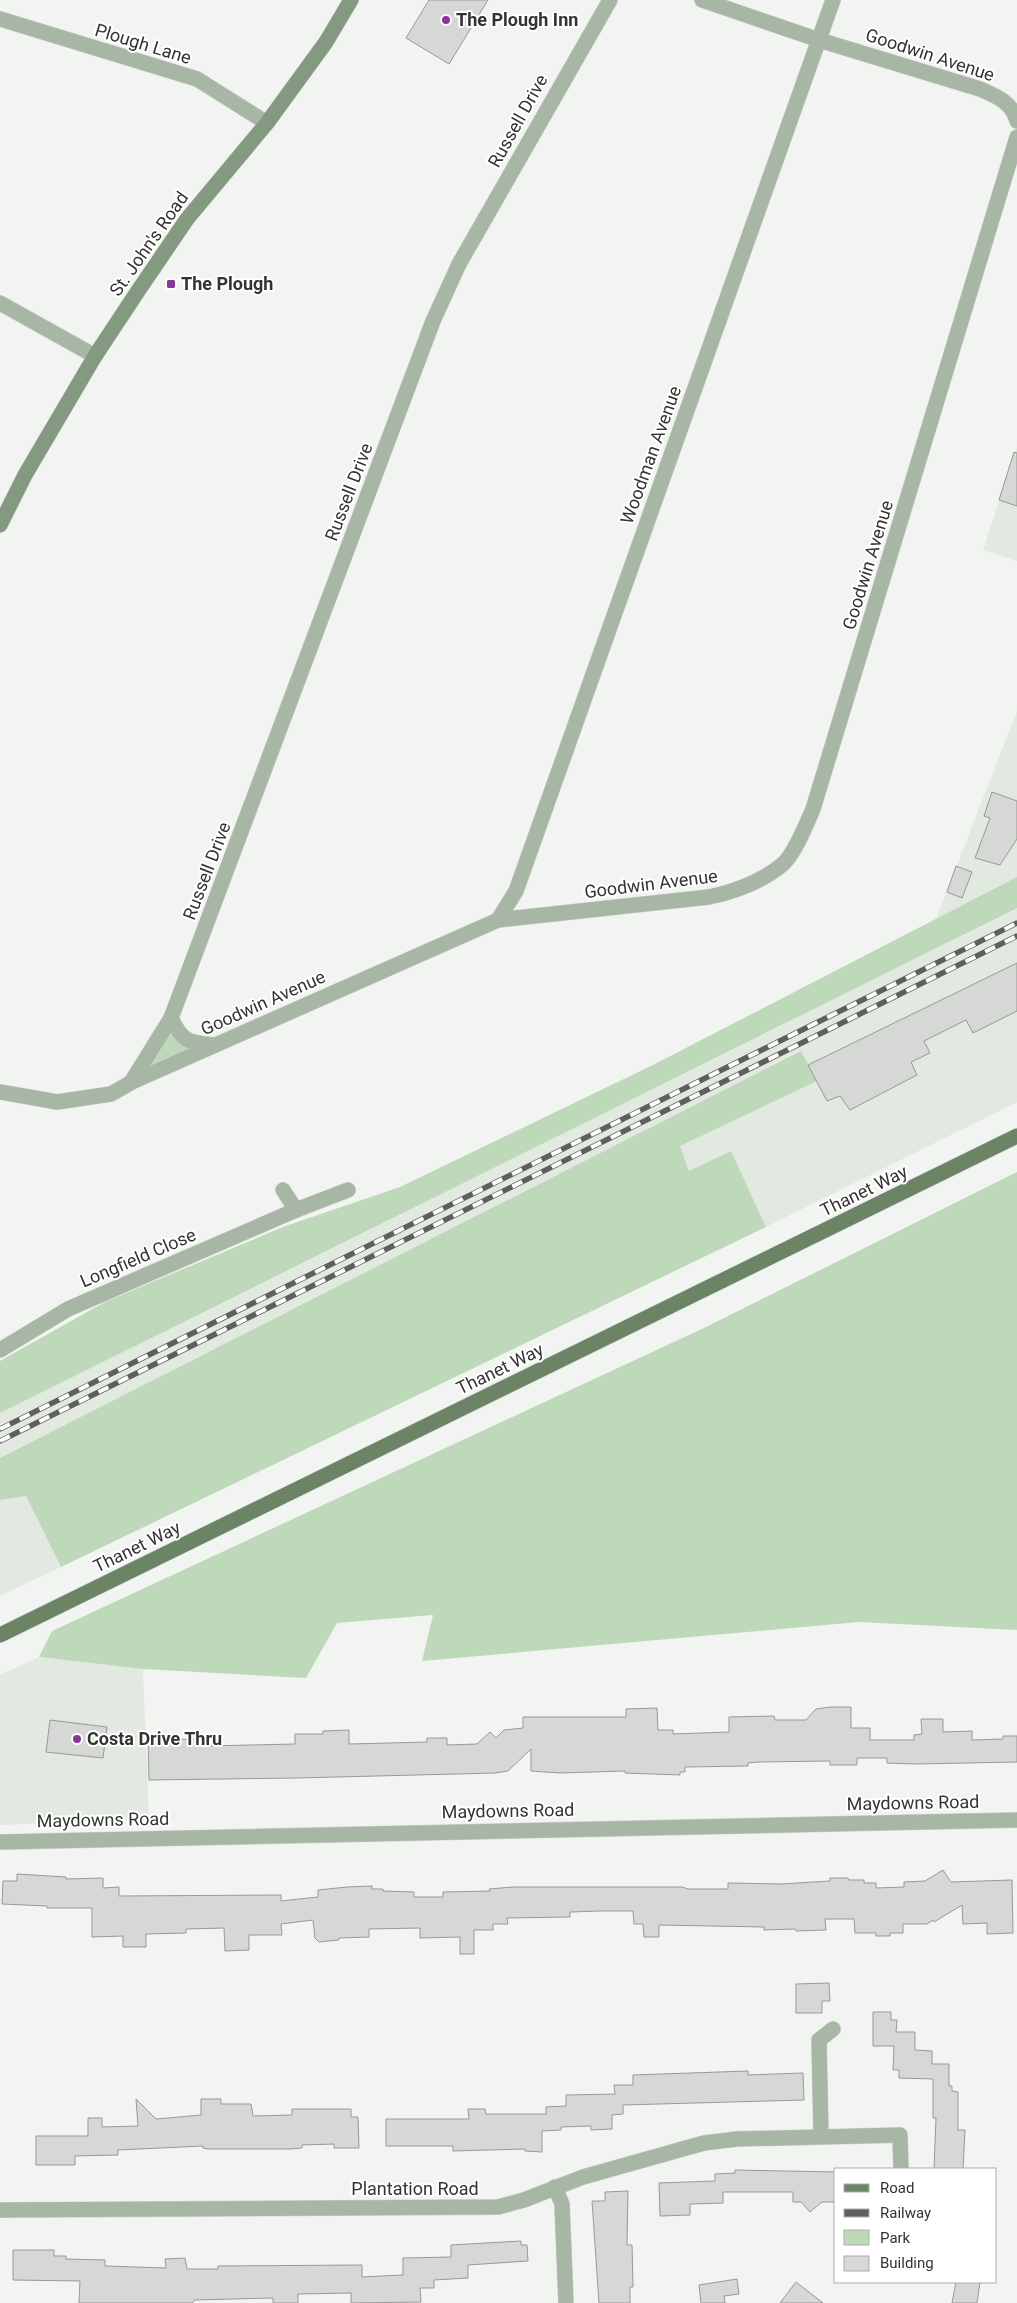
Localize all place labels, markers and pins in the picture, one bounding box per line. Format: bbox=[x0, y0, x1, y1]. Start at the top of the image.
place label: The Plough Inn bbox=[456, 9, 578, 30]
marker: The Plough Inn bbox=[440, 14, 452, 26]
place label: The Plough bbox=[181, 273, 273, 294]
marker: The Plough bbox=[165, 278, 177, 290]
place label: Costa Drive Thru bbox=[87, 1728, 222, 1749]
marker: Costa Drive Thru bbox=[71, 1733, 83, 1745]

